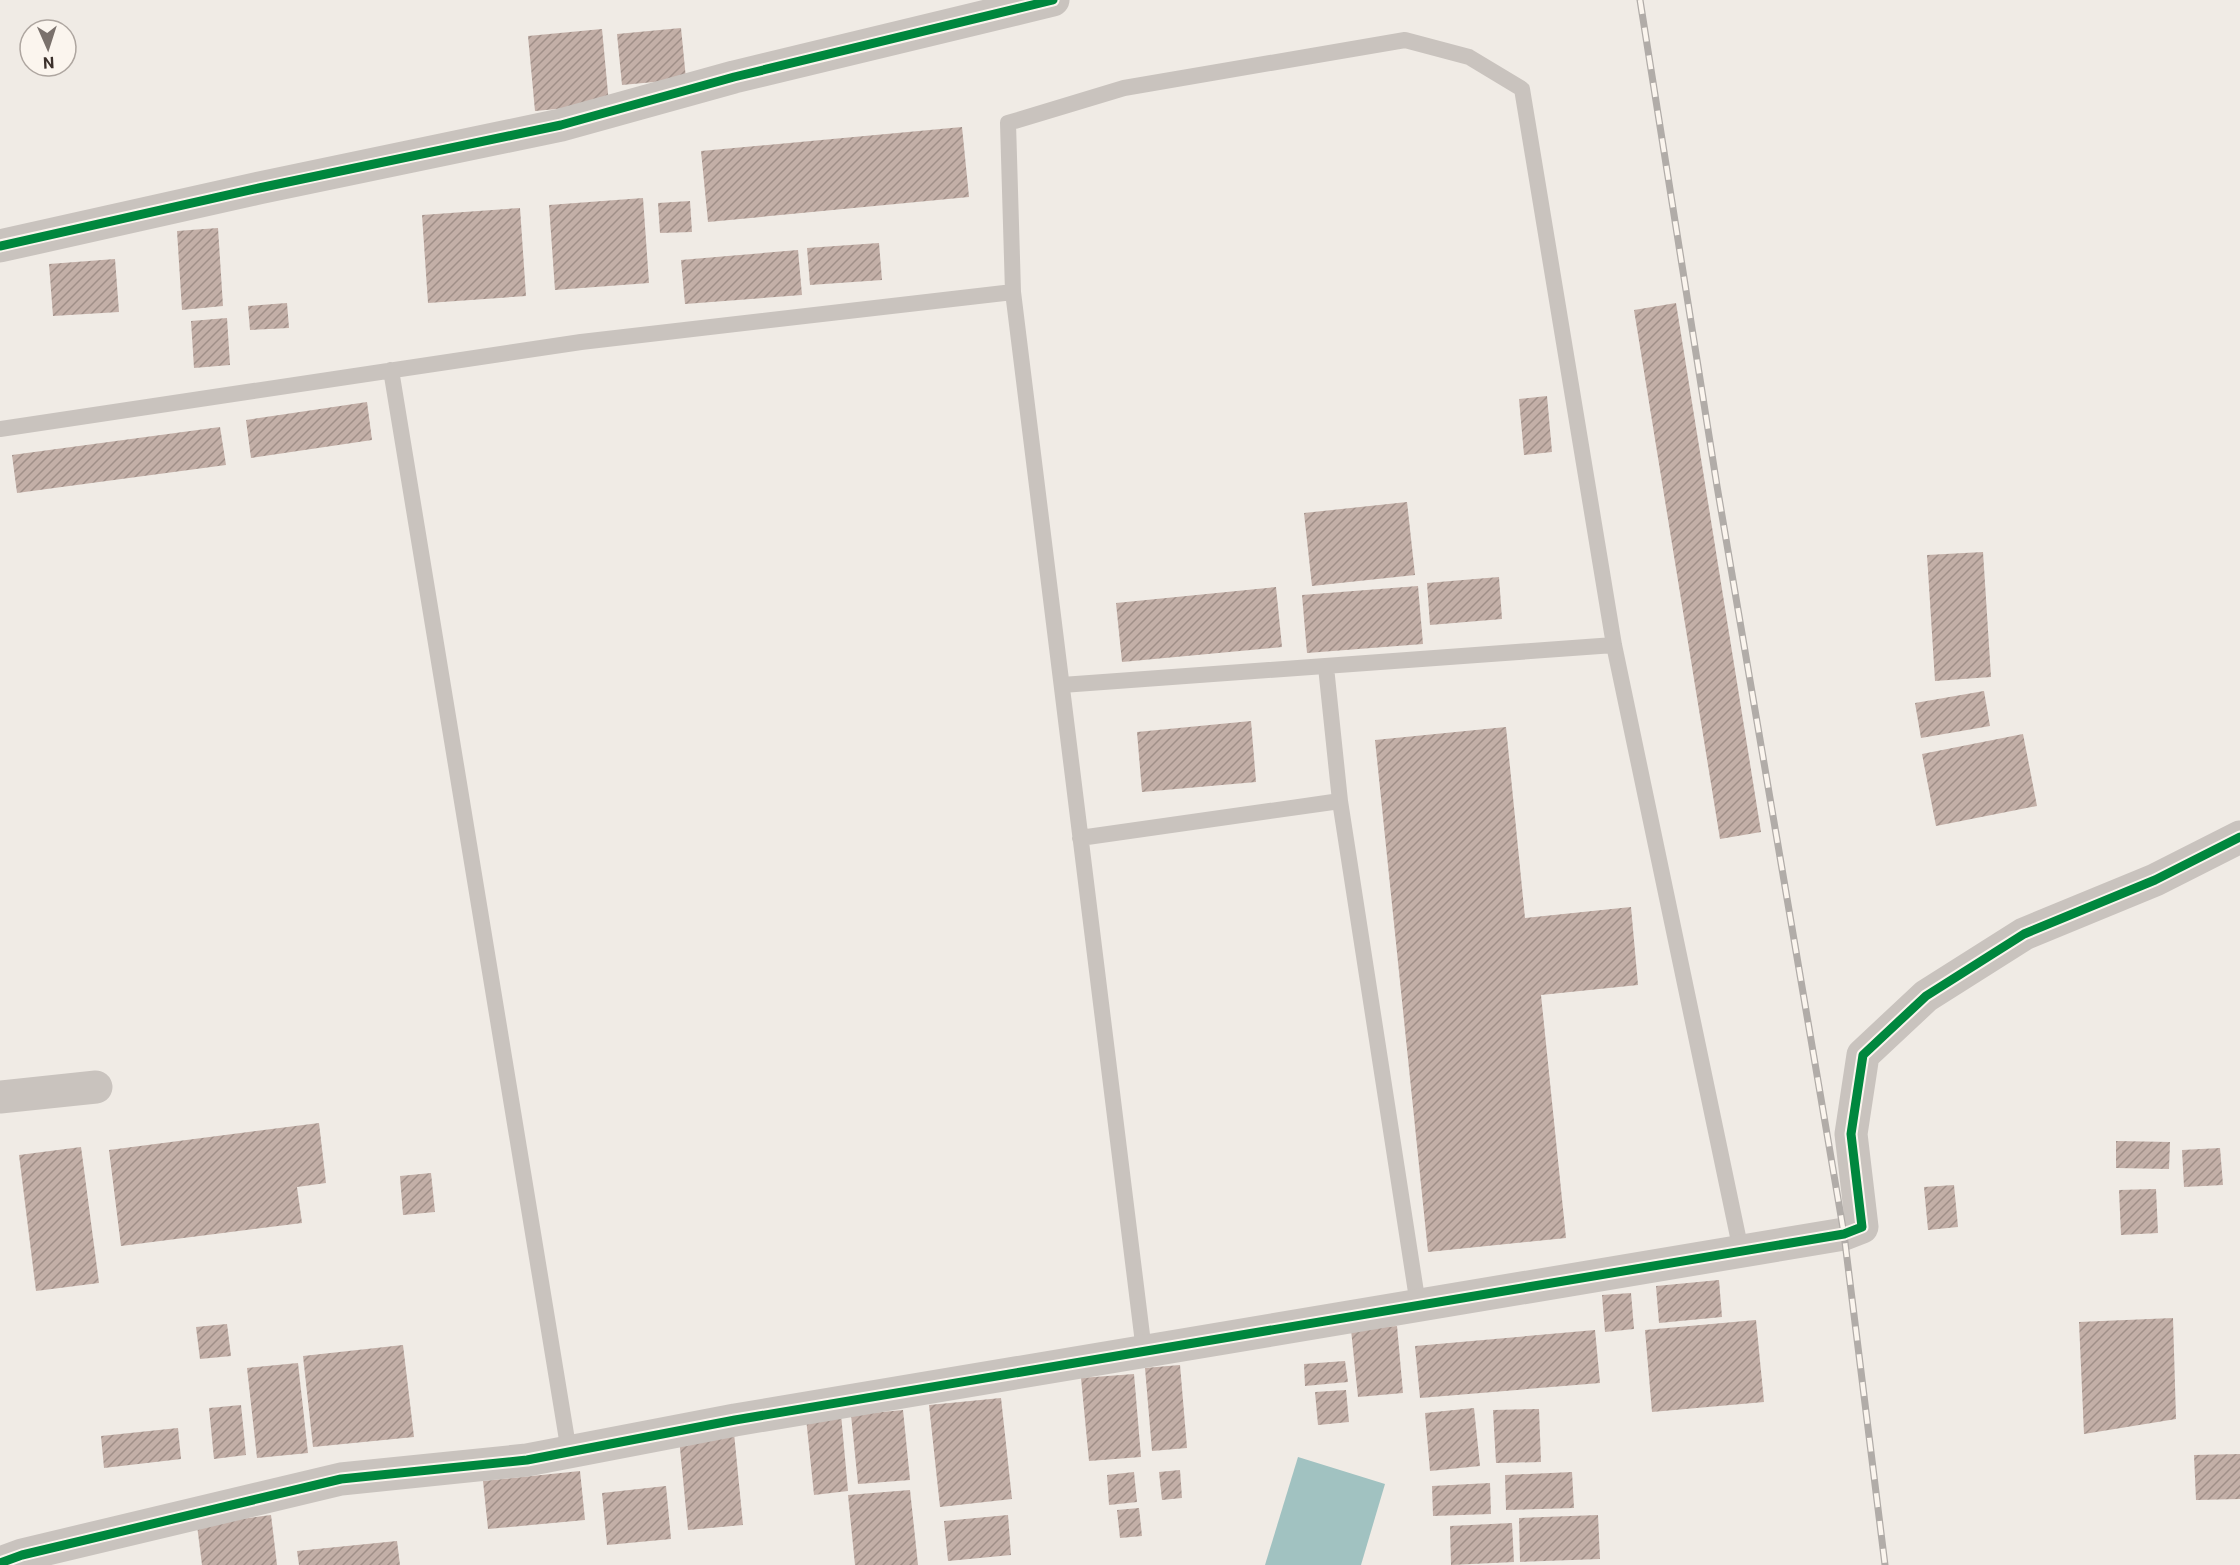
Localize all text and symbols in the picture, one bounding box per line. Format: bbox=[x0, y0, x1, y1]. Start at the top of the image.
north arrow bbox=[18, 18, 78, 78]
text: N bbox=[43, 53, 55, 72]

